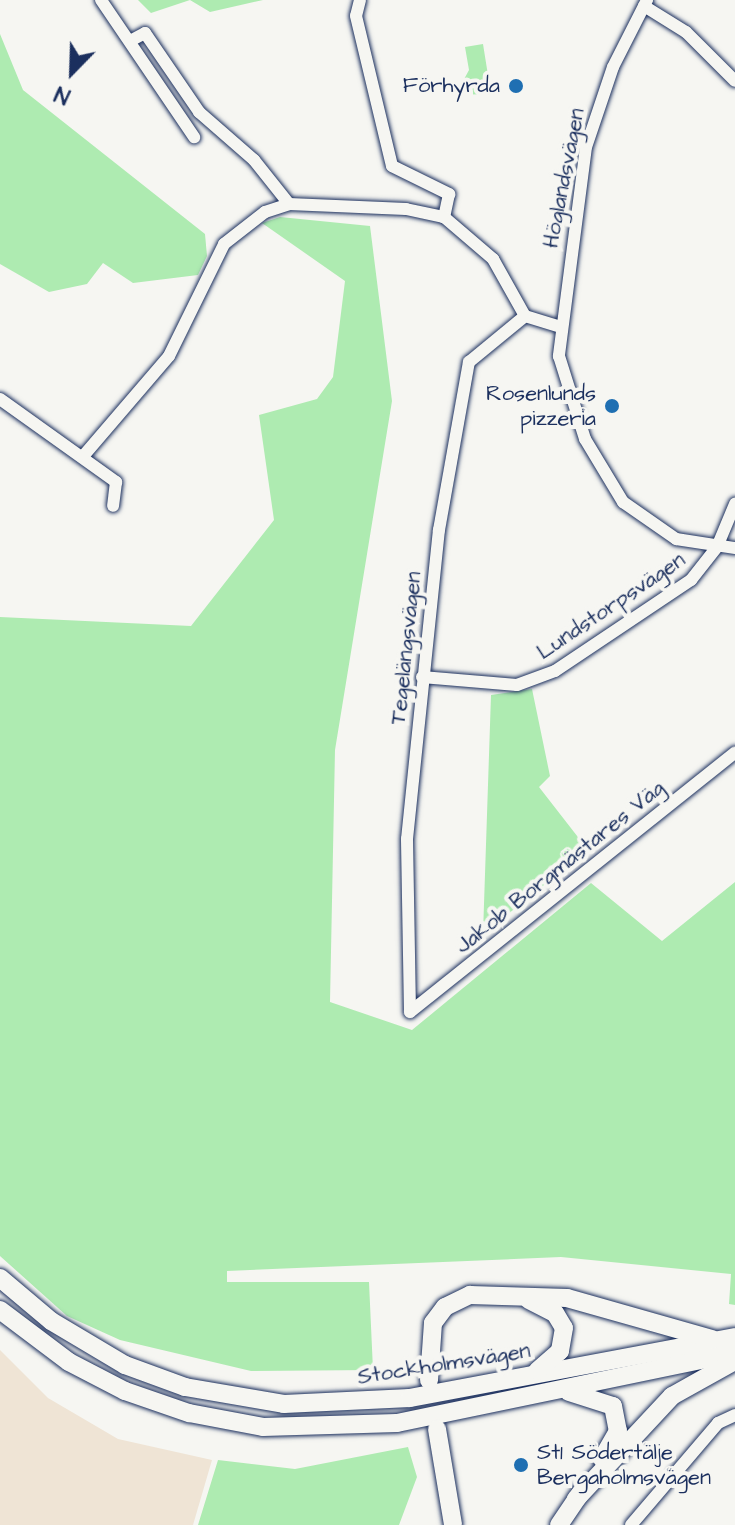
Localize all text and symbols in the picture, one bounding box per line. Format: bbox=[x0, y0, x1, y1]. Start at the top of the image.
north arrow bbox=[32, 32, 112, 112]
place label: Förhyrda bbox=[403, 73, 500, 99]
marker: Förhyrda bbox=[507, 77, 525, 95]
text: N bbox=[50, 78, 75, 112]
street label: Höglandsvägen bbox=[538, 106, 590, 250]
place label: Rosenlunds pizzeria bbox=[486, 380, 596, 432]
marker: Rosenlunds pizzeria bbox=[603, 397, 621, 415]
street label: Lundstorpsvägen bbox=[532, 547, 690, 665]
street label: Tegelängsvägen bbox=[385, 570, 427, 726]
street label: Jakob Borgmästares Väg bbox=[450, 775, 670, 959]
street label: Stockholmsvägen bbox=[356, 1337, 532, 1391]
place label: St1 Södertälje Bergaholmsvägen bbox=[537, 1439, 711, 1490]
marker: St1 Södertälje Bergaholmsvägen bbox=[512, 1456, 530, 1474]

